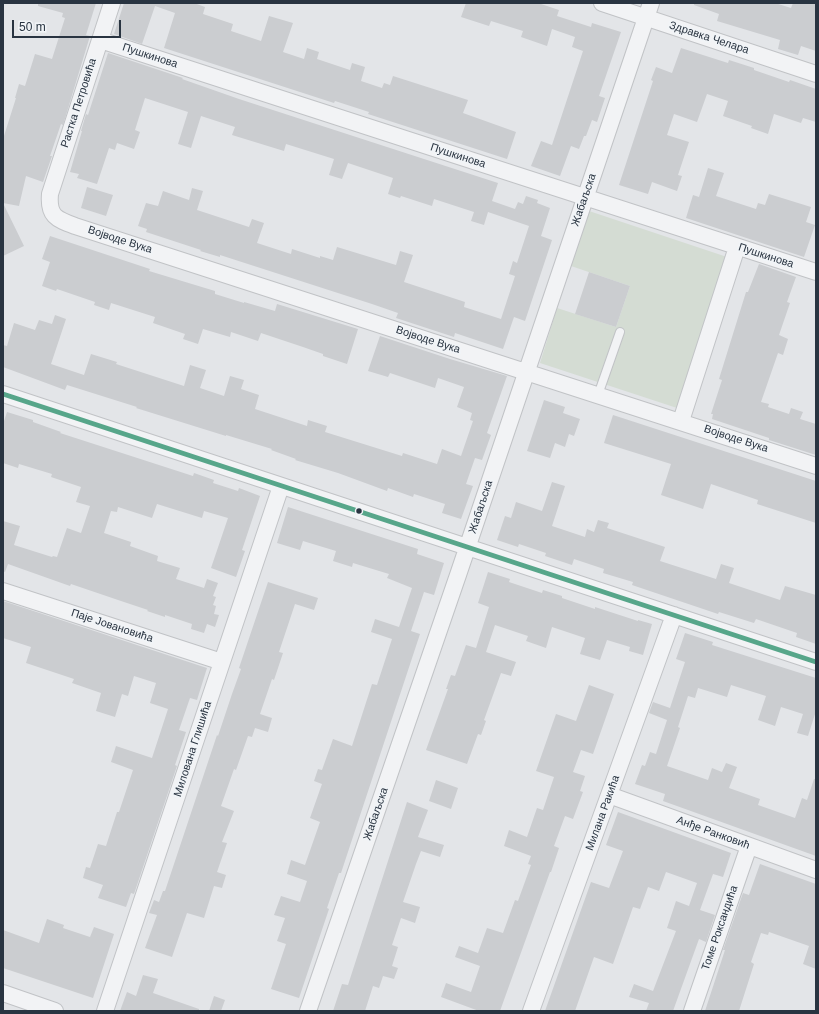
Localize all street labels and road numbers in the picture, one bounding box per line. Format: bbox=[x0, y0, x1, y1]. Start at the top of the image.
street label: Здравка Челара bbox=[667, 19, 751, 57]
street label: Пушкинова bbox=[121, 41, 179, 71]
street label: Растка Петровића bbox=[58, 57, 100, 149]
street label: Пушкинова bbox=[429, 141, 487, 171]
street label: Жабаљска bbox=[569, 172, 599, 228]
street label: Војводе Вука bbox=[86, 223, 154, 257]
street label: Пушкинова bbox=[737, 241, 795, 271]
street label: Војводе Вука bbox=[394, 323, 462, 357]
street label: Војводе Вука bbox=[702, 422, 770, 456]
street label: Жабаљска bbox=[466, 479, 496, 535]
street label: Паје Јовановића bbox=[69, 607, 155, 645]
street label: Милована Глишића bbox=[171, 699, 215, 799]
street label: Милана Ракића bbox=[583, 773, 623, 853]
street label: Жабаљска bbox=[361, 786, 391, 842]
street label: Анђе Ранковић bbox=[675, 814, 751, 852]
street label: Томе Роксандића bbox=[699, 884, 741, 972]

